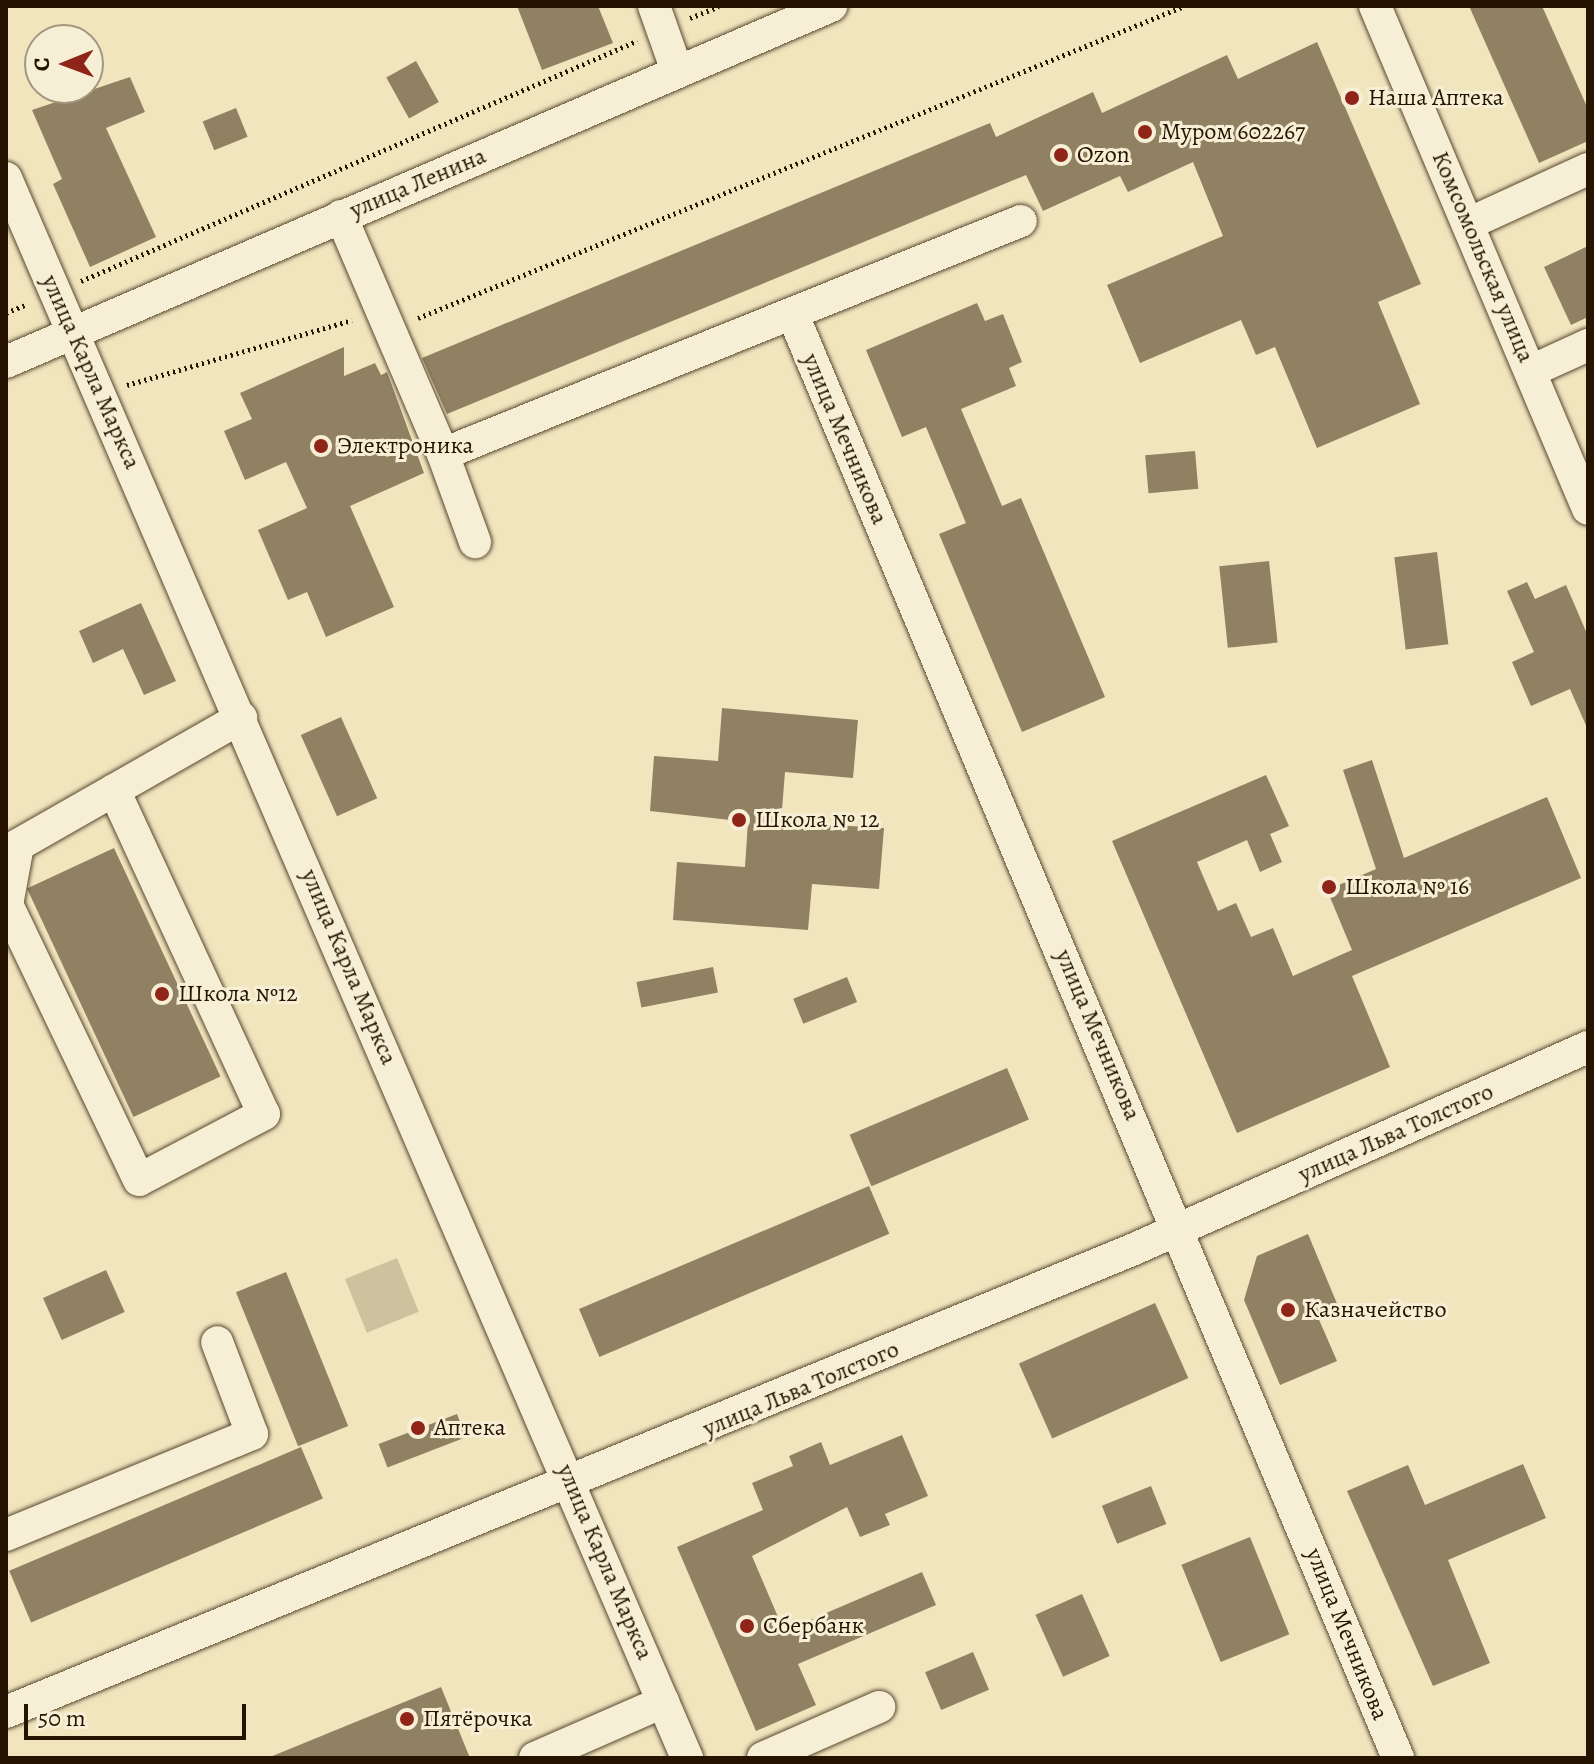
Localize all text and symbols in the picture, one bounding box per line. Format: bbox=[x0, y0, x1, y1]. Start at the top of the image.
north arrow bbox=[24, 24, 104, 104]
text: С bbox=[27, 57, 57, 71]
place label: Наша Аптека bbox=[1368, 84, 1504, 112]
marker: Наша Аптека bbox=[1343, 89, 1361, 107]
place label: Муром 602267 bbox=[1161, 118, 1305, 146]
marker: Муром 602267 bbox=[1136, 123, 1154, 141]
street label: улица Ленина bbox=[346, 141, 490, 225]
place label: Ozon bbox=[1077, 141, 1130, 169]
marker: Ozon bbox=[1052, 146, 1070, 164]
street label: Комсомольская улица bbox=[1425, 147, 1541, 367]
street label: улица Карла Маркса bbox=[35, 270, 147, 474]
street label: улица Мечникова bbox=[796, 349, 894, 529]
place label: Электроника bbox=[337, 432, 474, 460]
marker: Электроника bbox=[312, 437, 330, 455]
place label: Школа № 12 bbox=[755, 806, 879, 834]
marker: Школа № 12 bbox=[730, 811, 748, 829]
street label: улица Карла Маркса bbox=[295, 865, 403, 1069]
place label: Школа № 16 bbox=[1345, 873, 1469, 901]
marker: Школа № 16 bbox=[1320, 878, 1338, 896]
street label: улица Мечникова bbox=[1049, 945, 1147, 1125]
place label: Школа №12 bbox=[178, 980, 298, 1008]
marker: Школа №12 bbox=[153, 985, 171, 1003]
street label: улица Льва Толстого bbox=[1294, 1077, 1498, 1189]
place label: Казначейство bbox=[1304, 1296, 1447, 1324]
marker: Казначейство bbox=[1279, 1301, 1297, 1319]
street label: улица Льва Толстого bbox=[699, 1335, 903, 1443]
place label: Аптека bbox=[434, 1414, 506, 1442]
marker: Аптека bbox=[409, 1419, 427, 1437]
street label: улица Карла Маркса bbox=[551, 1460, 659, 1664]
street label: улица Мечникова bbox=[1299, 1544, 1395, 1724]
place label: Сбербанк bbox=[763, 1612, 864, 1640]
marker: Сбербанк bbox=[738, 1617, 756, 1635]
scale bar bbox=[28, 1688, 250, 1738]
text: 50 m bbox=[38, 1702, 86, 1734]
place label: Пятёрочка bbox=[423, 1705, 533, 1733]
marker: Пятёрочка bbox=[398, 1710, 416, 1728]

